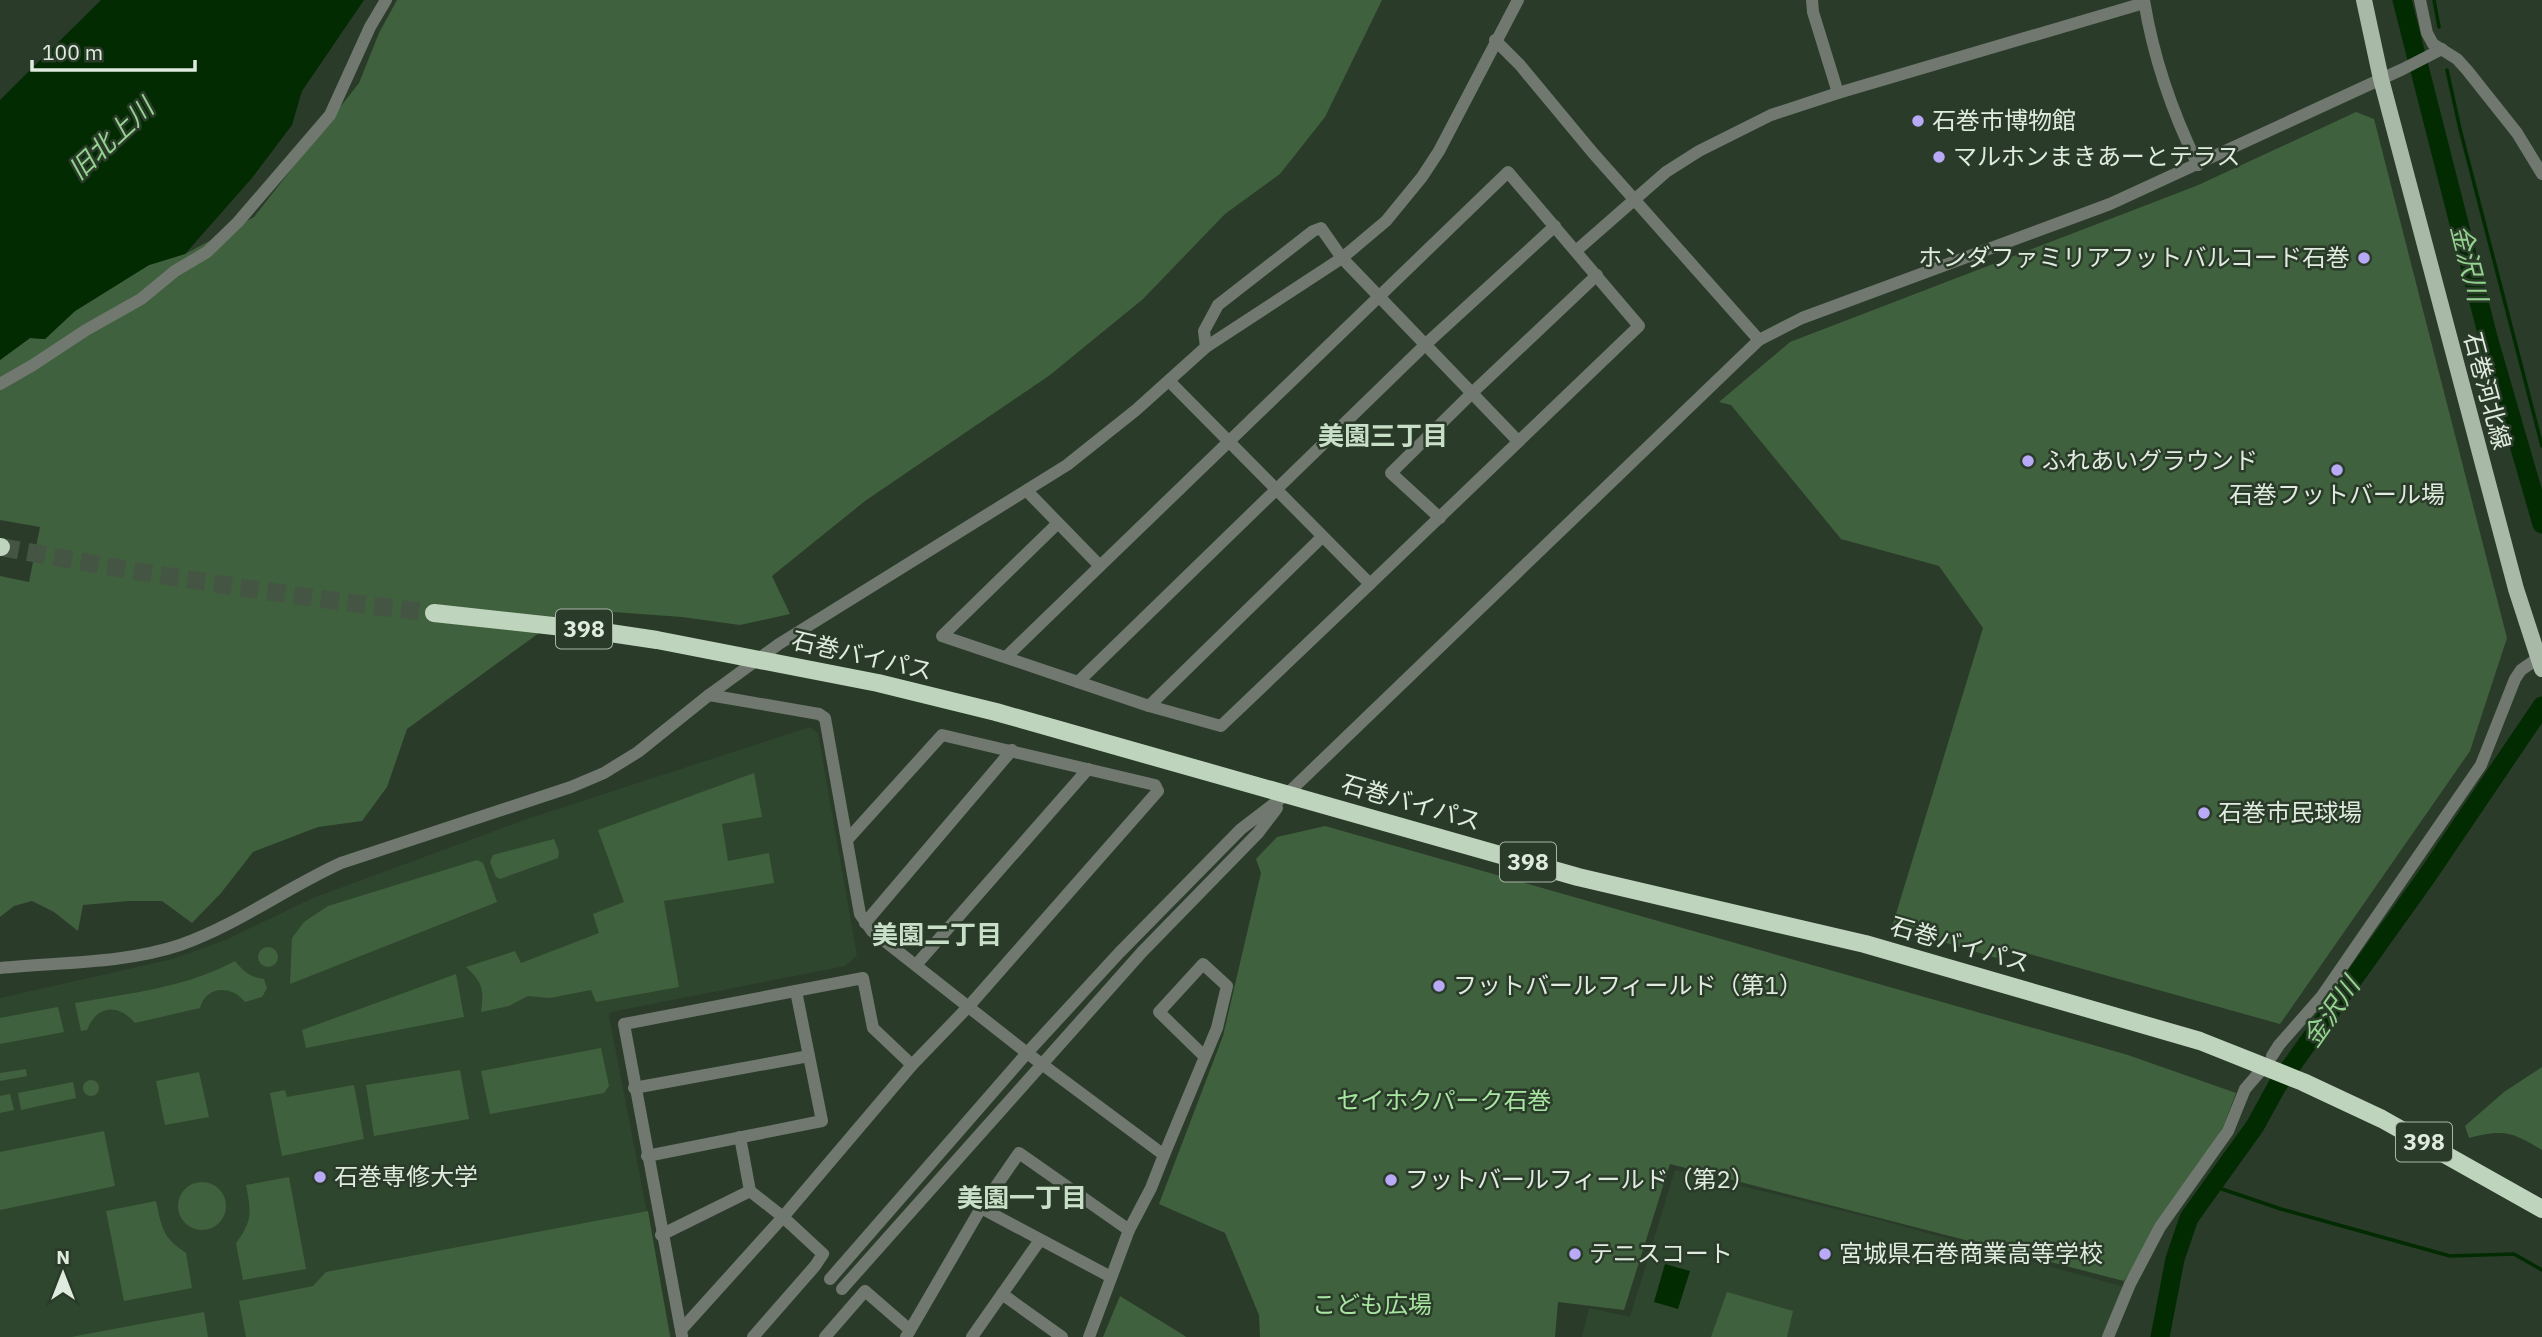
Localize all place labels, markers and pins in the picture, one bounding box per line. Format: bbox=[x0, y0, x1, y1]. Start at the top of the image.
place label: 石巻市博物館 bbox=[1932, 104, 2076, 136]
marker: 石巻市博物館 bbox=[1910, 113, 1926, 129]
place label: マルホンまきあーとテラス bbox=[1953, 140, 2241, 172]
marker: マルホンまきあーとテラス bbox=[1931, 149, 1947, 165]
place label: ホンダファミリアフットバルコード石巻 bbox=[1918, 241, 2350, 273]
marker: ホンダファミリアフットバルコード石巻 bbox=[2356, 250, 2372, 266]
place label: ふれあいグラウンド bbox=[2042, 444, 2258, 476]
marker: ふれあいグラウンド bbox=[2020, 453, 2036, 469]
marker: 石巻フットバール場 bbox=[2329, 462, 2345, 478]
place label: 石巻フットバール場 bbox=[2229, 478, 2445, 510]
place label: 石巻市民球場 bbox=[2218, 796, 2362, 828]
marker: 石巻市民球場 bbox=[2196, 805, 2212, 821]
place label: フットバールフィールド（第1） bbox=[1453, 969, 1803, 1001]
marker: フットバールフィールド（第1） bbox=[1431, 978, 1447, 994]
place label: 石巻専修大学 bbox=[334, 1160, 478, 1192]
place label: フットバールフィールド（第2） bbox=[1405, 1163, 1755, 1195]
marker: 石巻専修大学 bbox=[312, 1169, 328, 1185]
marker: フットバールフィールド（第2） bbox=[1383, 1172, 1399, 1188]
place label: テニスコート bbox=[1589, 1237, 1733, 1269]
place label: 宮城県石巻商業高等学校 bbox=[1839, 1237, 2103, 1269]
marker: テニスコート bbox=[1567, 1246, 1583, 1262]
marker: 宮城県石巻商業高等学校 bbox=[1817, 1246, 1833, 1262]

